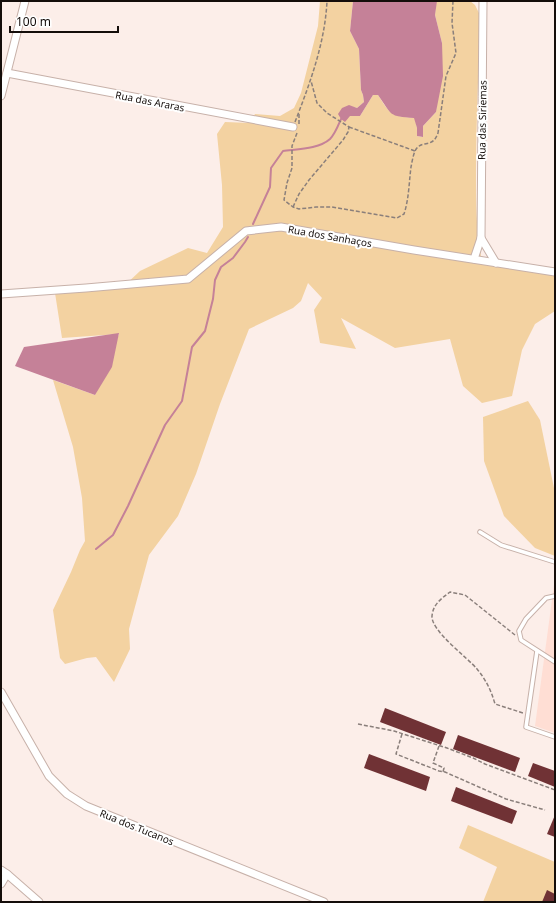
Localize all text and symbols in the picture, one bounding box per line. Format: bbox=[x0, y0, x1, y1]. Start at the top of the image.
scale bar bbox=[10, 8, 118, 34]
text: 100 m bbox=[16, 13, 51, 30]
street label: Rua das Siriemas bbox=[474, 80, 490, 160]
street label: Rua das Araras bbox=[114, 87, 186, 115]
street label: Rua dos Sanhaços bbox=[287, 222, 373, 250]
street label: Rua dos Tucanos bbox=[98, 806, 176, 848]

